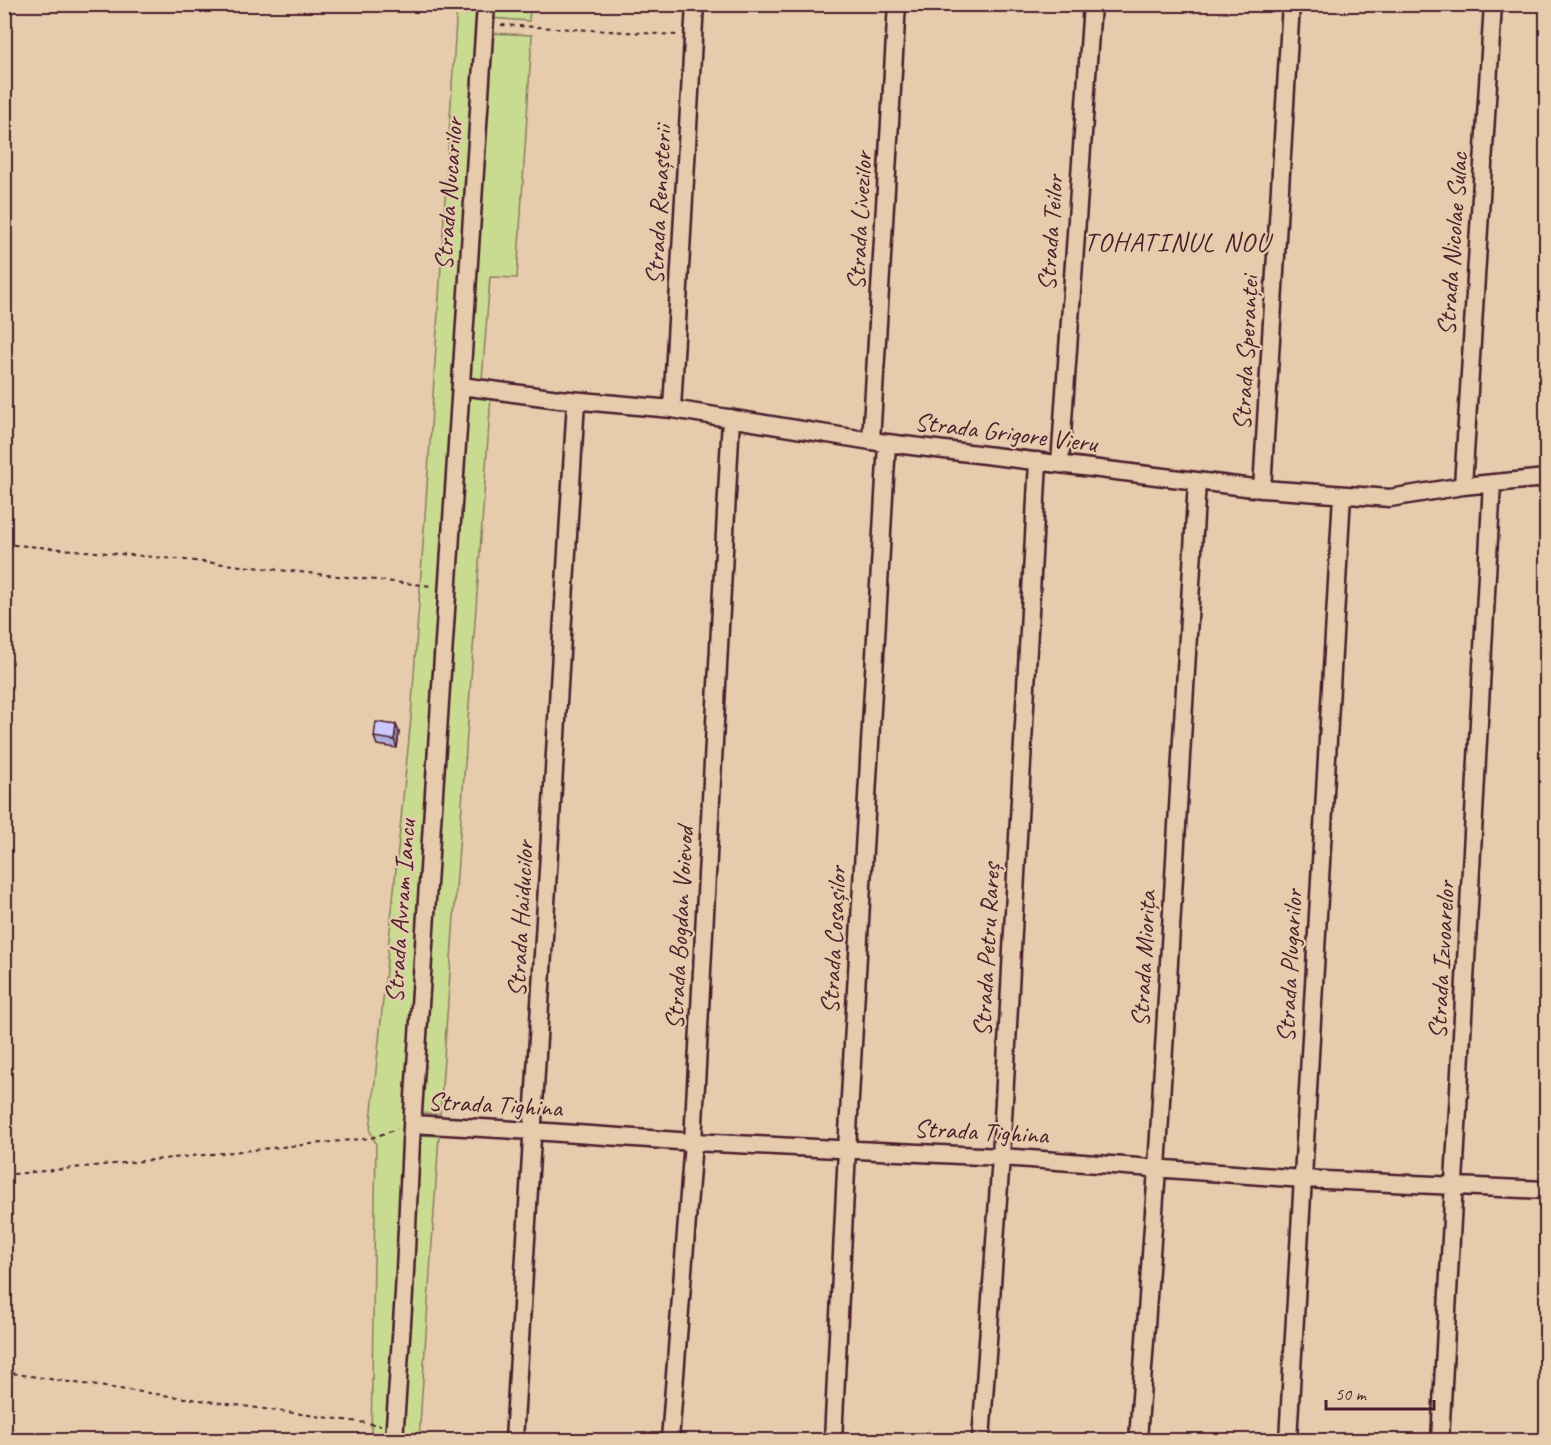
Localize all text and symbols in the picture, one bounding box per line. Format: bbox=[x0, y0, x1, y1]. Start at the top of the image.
street label: Strada Nucarilor bbox=[427, 114, 470, 271]
street label: Strada Renașterii bbox=[638, 121, 679, 286]
street label: Strada Livezilor bbox=[839, 148, 880, 291]
street label: Strada Nicolae Sulac bbox=[1430, 150, 1475, 337]
street label: Strada Teilor bbox=[1030, 172, 1071, 292]
district label: TOHATINUL NOU bbox=[1084, 225, 1274, 259]
street label: Strada Speranței bbox=[1225, 272, 1266, 431]
street label: Strada Grigore Vieru bbox=[913, 405, 1102, 460]
street label: Strada Avram Iancu bbox=[378, 816, 424, 1004]
street label: Strada Bogdan Voievod bbox=[658, 822, 701, 1030]
street label: Strada Haiducilor bbox=[500, 837, 541, 998]
street label: Strada Petru Rareș bbox=[965, 860, 1008, 1038]
street label: Strada Cosașilor bbox=[813, 864, 854, 1015]
street label: Strada Izvoarelor bbox=[1421, 878, 1462, 1040]
street label: Strada Plugarilor bbox=[1269, 887, 1310, 1044]
street label: Strada Miorița bbox=[1123, 888, 1164, 1028]
street label: Strada Tighina bbox=[427, 1085, 564, 1125]
street label: Strada Tighina bbox=[913, 1112, 1050, 1152]
scale bar bbox=[1326, 1373, 1434, 1411]
text: 50 m bbox=[1335, 1383, 1368, 1405]

